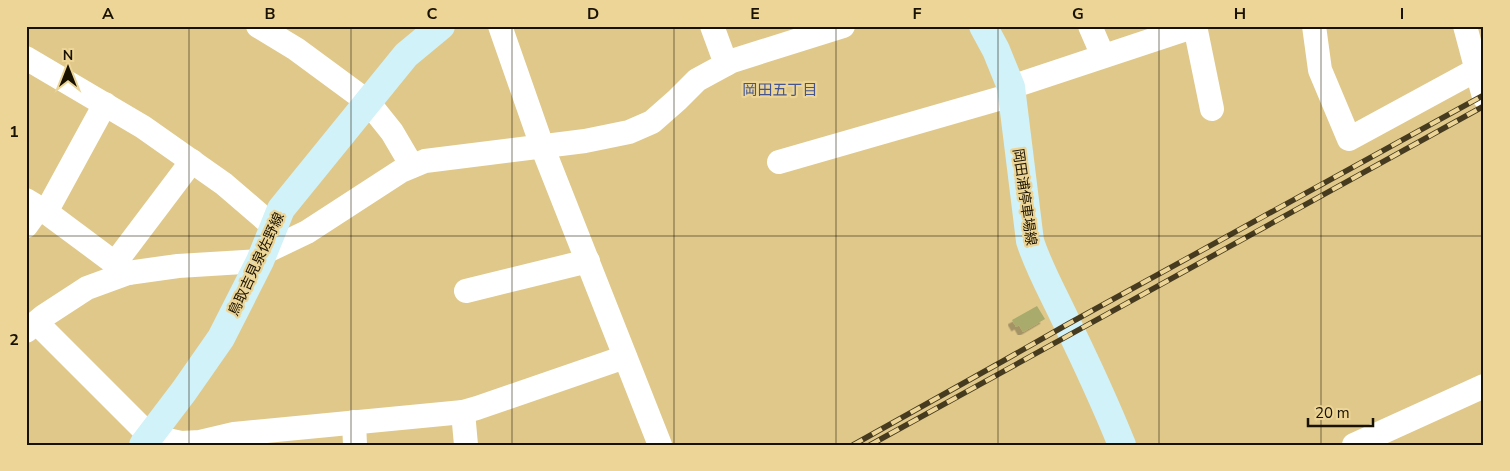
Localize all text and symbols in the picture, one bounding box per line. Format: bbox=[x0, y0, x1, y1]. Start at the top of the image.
text: A bbox=[102, 3, 114, 25]
text: B bbox=[264, 3, 276, 25]
text: C bbox=[427, 3, 438, 25]
text: D bbox=[587, 3, 599, 25]
text: E bbox=[750, 3, 760, 25]
text: F bbox=[913, 3, 922, 25]
text: G bbox=[1072, 3, 1084, 25]
text: H bbox=[1234, 3, 1246, 25]
text: I bbox=[1400, 3, 1404, 25]
north arrow bbox=[42, 42, 92, 92]
text: N bbox=[63, 46, 73, 65]
district label: 岡田五丁目 bbox=[742, 80, 818, 100]
text: 1 bbox=[9, 121, 19, 143]
street label: 岡田浦停車場線 bbox=[1008, 147, 1041, 247]
street label: 鳥取吉見泉佐野線 bbox=[224, 209, 289, 319]
text: 2 bbox=[9, 329, 19, 351]
scale bar bbox=[1308, 396, 1372, 428]
text: 20 m bbox=[1315, 403, 1350, 423]

